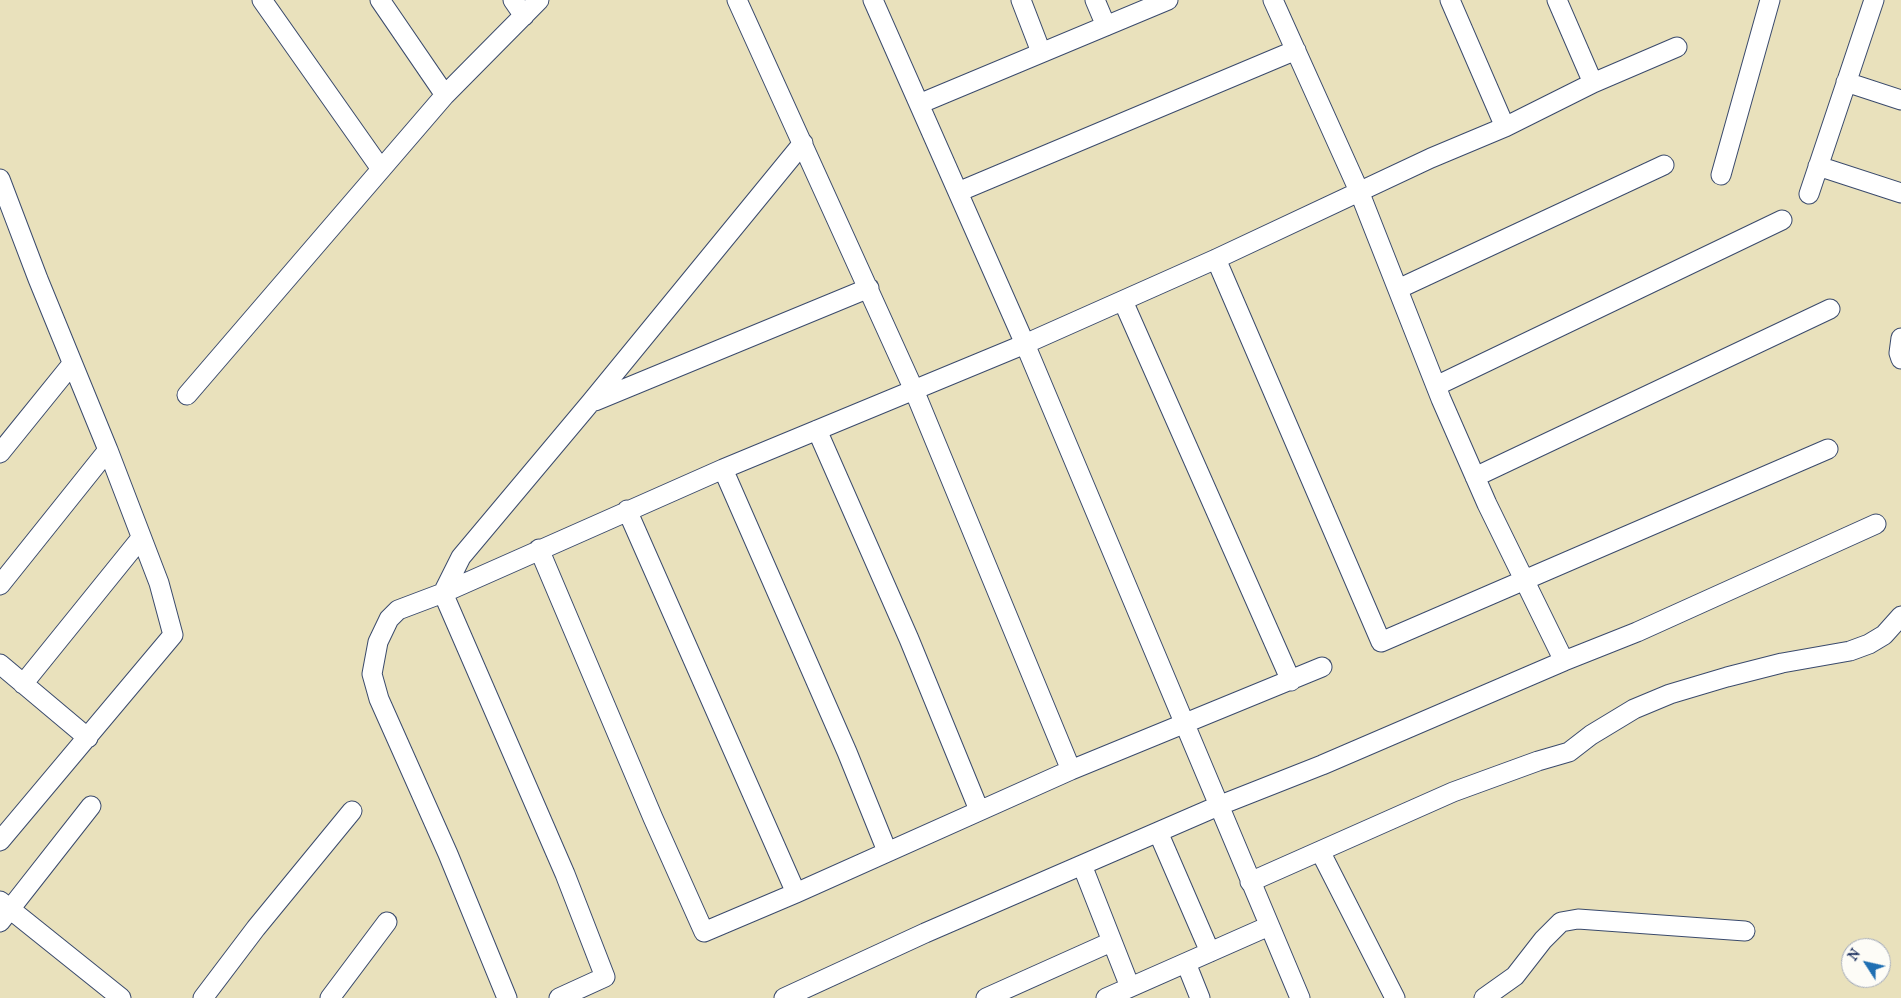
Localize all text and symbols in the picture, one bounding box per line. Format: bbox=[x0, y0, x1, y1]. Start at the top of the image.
north arrow bbox=[1841, 938, 1891, 988]
text: N bbox=[1844, 945, 1864, 964]

